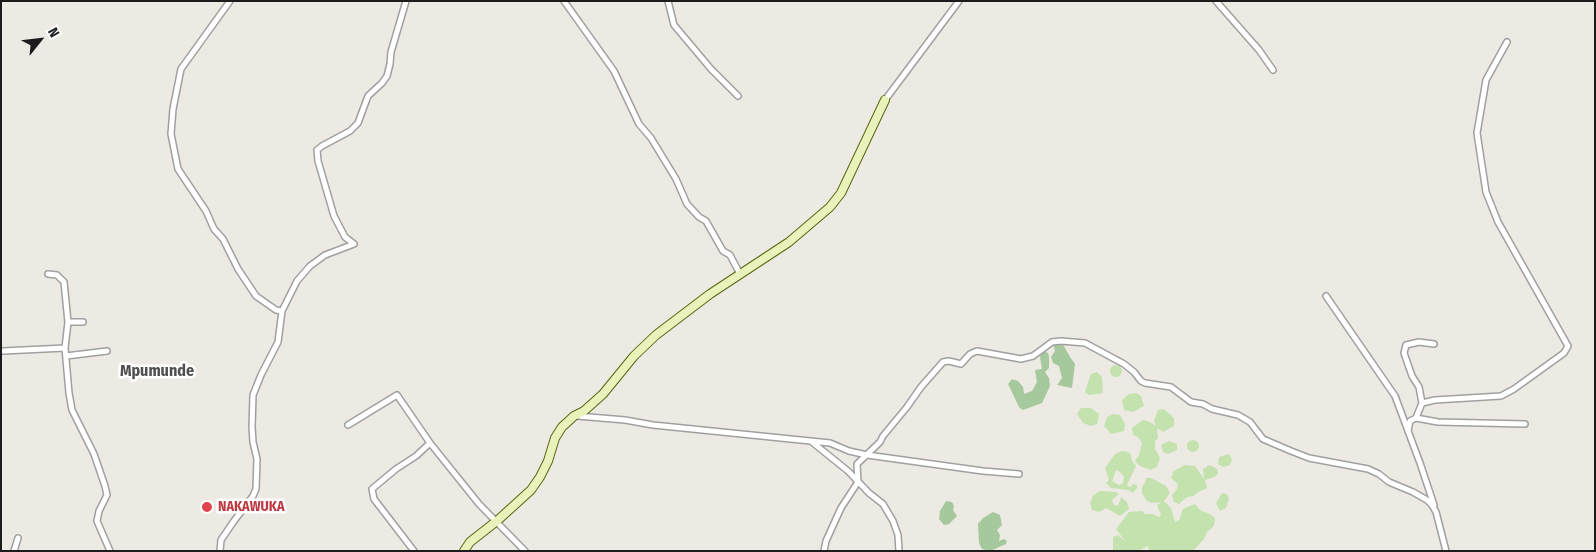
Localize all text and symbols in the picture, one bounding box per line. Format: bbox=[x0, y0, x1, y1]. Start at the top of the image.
north arrow bbox=[15, 15, 65, 65]
text: N bbox=[44, 25, 63, 40]
district label: Mpumunde bbox=[120, 362, 194, 382]
place label: NAKAWUKA bbox=[218, 499, 284, 515]
marker: NAKAWUKA bbox=[200, 500, 214, 514]

